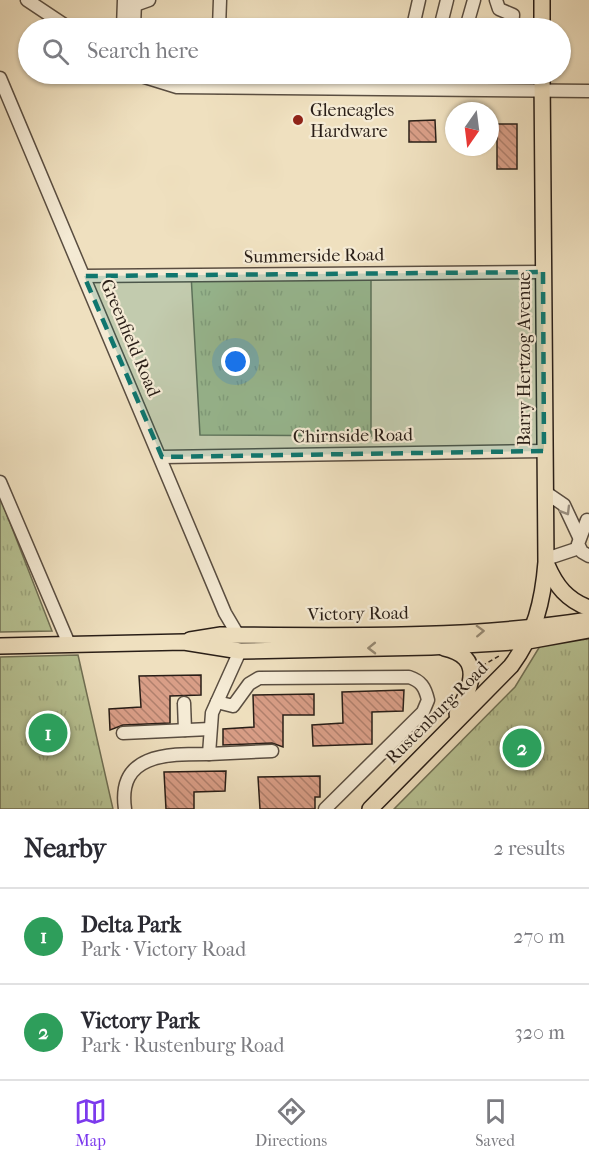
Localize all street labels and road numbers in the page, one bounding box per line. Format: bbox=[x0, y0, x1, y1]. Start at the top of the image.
street label: Summerside Road bbox=[244, 244, 385, 268]
street label: Barry Hertzog Avenue bbox=[514, 272, 535, 446]
street label: Greenfield Road bbox=[96, 276, 164, 400]
street label: Chirnside Road bbox=[293, 424, 413, 448]
street label: Victory Road bbox=[306, 603, 409, 625]
street label: Rustenburg Road bbox=[382, 657, 493, 768]

